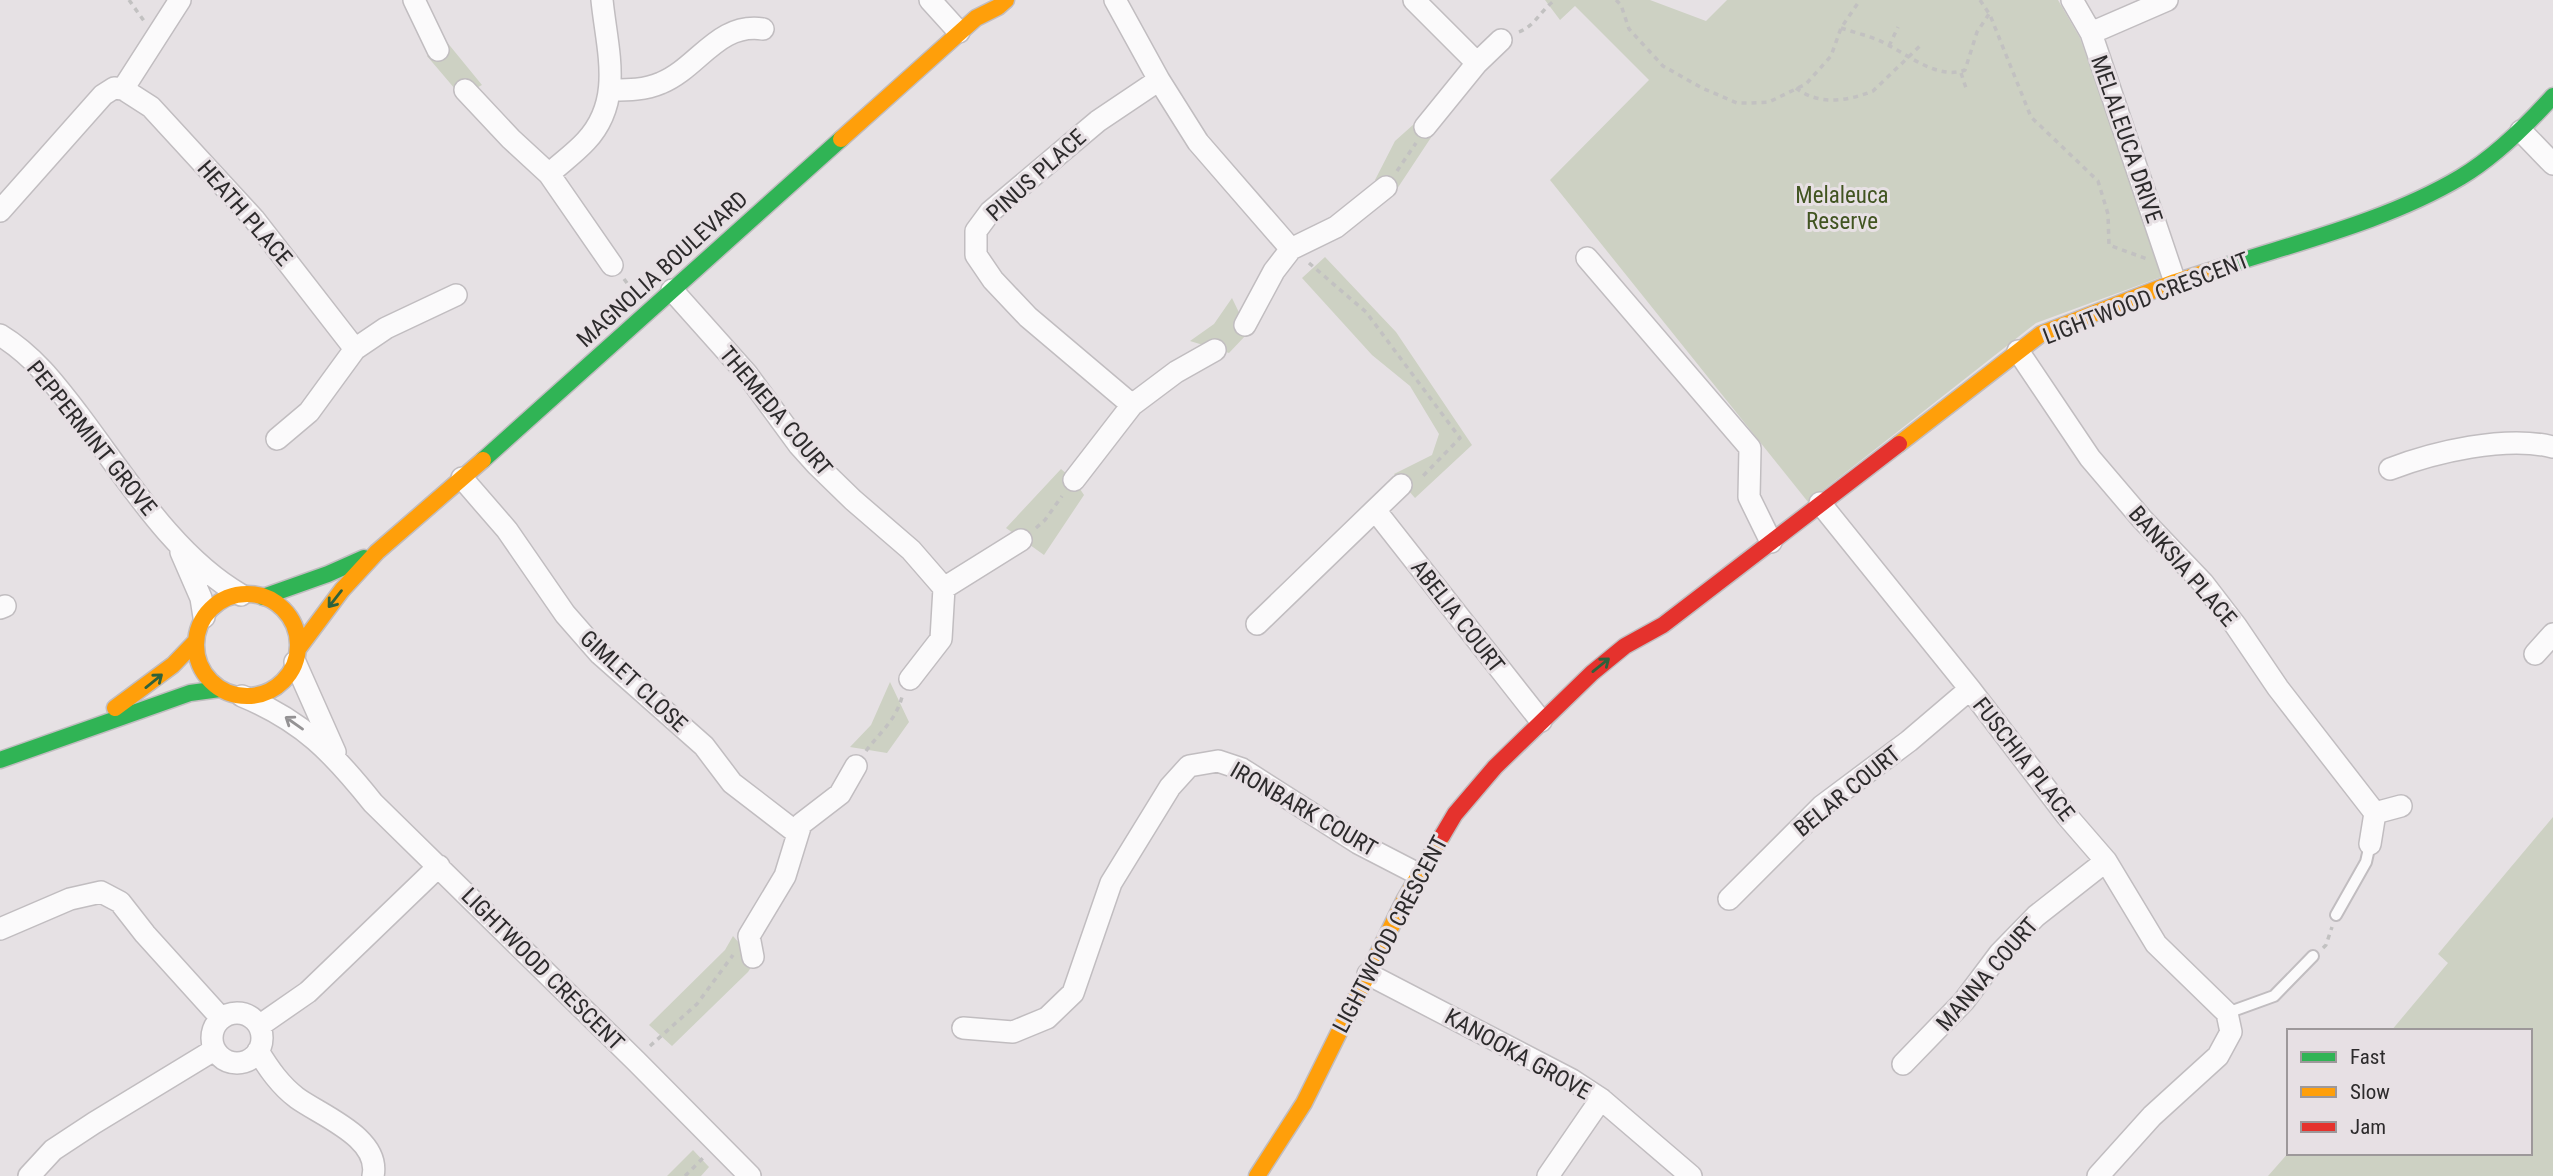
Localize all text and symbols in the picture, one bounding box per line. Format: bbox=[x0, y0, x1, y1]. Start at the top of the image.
street label: MELALEUCA DRIVE bbox=[2085, 52, 2168, 227]
street label: PINUS PLACE bbox=[981, 124, 1092, 227]
street label: HEATH PLACE bbox=[192, 155, 298, 271]
park label: Melaleuca Reserve bbox=[1795, 182, 1889, 235]
street label: MAGNOLIA BOULEVARD bbox=[572, 186, 753, 353]
street label: LIGHTWOOD CRESCENT bbox=[2039, 247, 2253, 350]
street label: THEMEDA COURT bbox=[714, 341, 838, 482]
street label: PEPPERMINT GROVE bbox=[21, 356, 162, 521]
street label: BANKSIA PLACE bbox=[2123, 501, 2242, 632]
street label: ABELIA COURT bbox=[1405, 555, 1510, 678]
one-way arrow bbox=[328, 589, 343, 608]
street label: GIMLET CLOSE bbox=[575, 625, 693, 738]
one-way arrow bbox=[1591, 658, 1609, 673]
one-way arrow bbox=[144, 673, 162, 689]
street label: FUSCHIA PLACE bbox=[1967, 692, 2080, 826]
one-way arrow bbox=[285, 716, 304, 730]
street label: BELAR COURT bbox=[1789, 740, 1906, 842]
street label: IRONBARK COURT bbox=[1226, 757, 1382, 862]
street label: LIGHTWOOD CRESCENT bbox=[1327, 831, 1454, 1037]
street label: LIGHTWOOD CRESCENT bbox=[456, 882, 630, 1056]
street label: MANNA COURT bbox=[1931, 912, 2044, 1036]
street label: KANOOKA GROVE bbox=[1440, 1003, 1595, 1106]
legend bbox=[2287, 1029, 2532, 1155]
text: Fast bbox=[2350, 1045, 2386, 1069]
text: Slow bbox=[2350, 1080, 2390, 1104]
text: Jam bbox=[2350, 1115, 2386, 1139]

